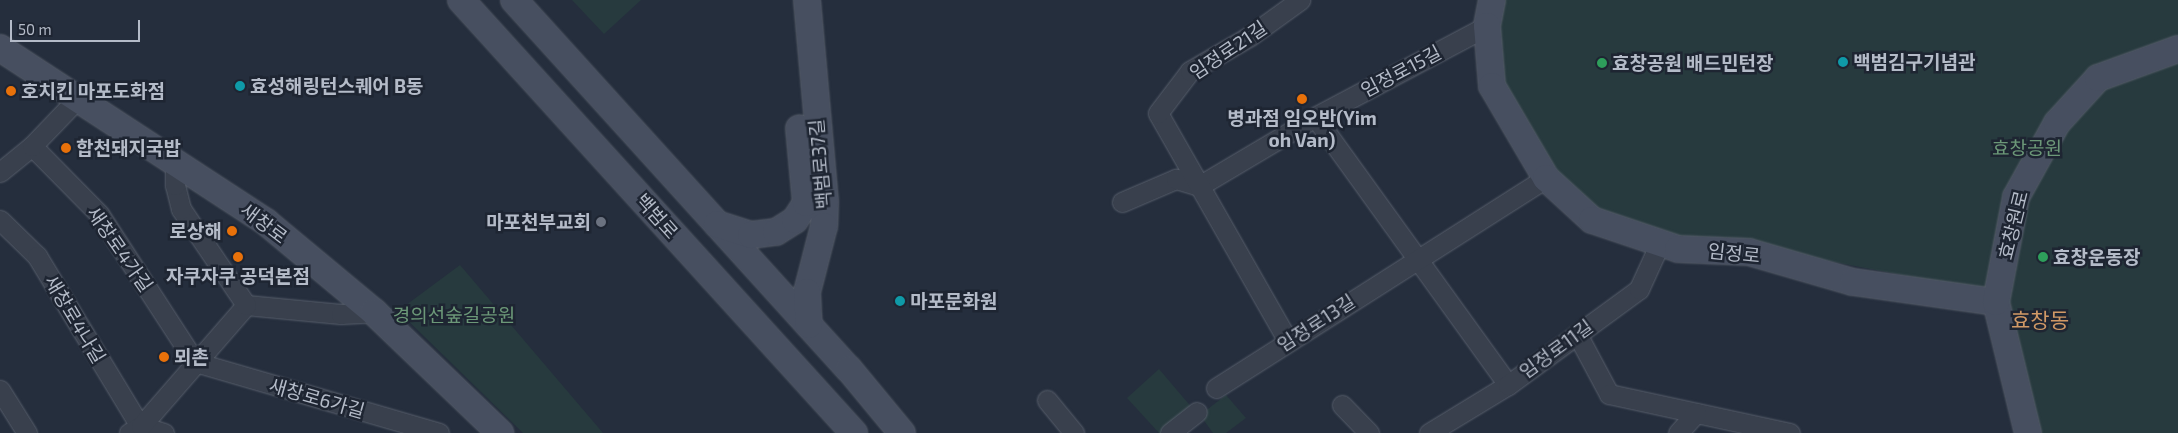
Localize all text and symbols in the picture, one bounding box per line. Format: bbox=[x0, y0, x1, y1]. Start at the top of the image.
scale bar bbox=[12, 10, 142, 42]
street label: 임정로21길 bbox=[1185, 16, 1271, 84]
text: 50 m bbox=[18, 20, 52, 38]
street label: 임정로15길 bbox=[1357, 40, 1445, 102]
place label: 백범김구기념관 bbox=[1853, 51, 1975, 73]
place label: 효창공원 배드민턴장 bbox=[1612, 52, 1773, 74]
marker: 백범김구기념관 bbox=[1837, 56, 1849, 68]
marker: 효창공원 배드민턴장 bbox=[1596, 57, 1608, 69]
place label: 효성해링턴스퀘어 B동 bbox=[250, 75, 424, 97]
place label: 호치킨 마포도화점 bbox=[21, 80, 165, 102]
marker: 효성해링턴스퀘어 B동 bbox=[234, 80, 246, 92]
marker: 호치킨 마포도화점 bbox=[5, 85, 17, 97]
marker: 병과점 임오반(Yim oh Van) bbox=[1296, 93, 1308, 105]
place label: 병과점 임오반(Yim oh Van) bbox=[1227, 107, 1377, 151]
street label: 백범로37길 bbox=[805, 118, 835, 210]
place label: 합천돼지국밥 bbox=[76, 137, 181, 159]
park label: 효창공원 bbox=[1992, 137, 2062, 159]
marker: 합천돼지국밥 bbox=[60, 142, 72, 154]
street label: 효창원로 bbox=[1993, 188, 2033, 262]
street label: 백범로 bbox=[631, 189, 683, 243]
street label: 새창로 bbox=[236, 198, 292, 248]
street label: 새창로4가길 bbox=[82, 202, 158, 296]
place label: 마포천부교회 bbox=[486, 211, 591, 233]
marker: 마포천부교회 bbox=[595, 216, 607, 228]
place label: 로상해 bbox=[170, 220, 222, 242]
marker: 로상해 bbox=[226, 225, 238, 237]
street label: 임정로 bbox=[1707, 239, 1761, 267]
place label: 효창운동장 bbox=[2053, 246, 2140, 268]
marker: 자쿠자쿠 공덕본점 bbox=[232, 251, 244, 263]
marker: 효창운동장 bbox=[2037, 251, 2049, 263]
place label: 자쿠자쿠 공덕본점 bbox=[166, 265, 310, 287]
street label: 새창로4나길 bbox=[40, 271, 110, 367]
street label: 임정로13길 bbox=[1273, 289, 1359, 357]
place label: 마포문화원 bbox=[910, 290, 997, 312]
marker: 마포문화원 bbox=[894, 295, 906, 307]
park label: 경의선숲길공원 bbox=[393, 304, 515, 326]
district label: 효창동 bbox=[2011, 307, 2069, 333]
street label: 임정로11길 bbox=[1515, 315, 1597, 383]
place label: 뫼촌 bbox=[174, 346, 209, 368]
marker: 뫼촌 bbox=[158, 351, 170, 363]
street label: 새창로6가길 bbox=[267, 373, 367, 423]

